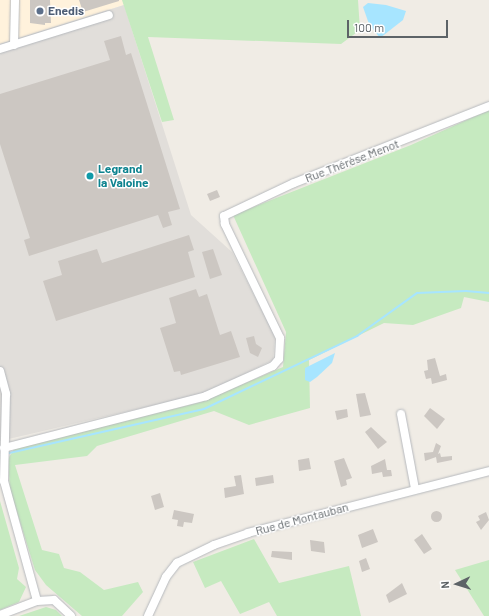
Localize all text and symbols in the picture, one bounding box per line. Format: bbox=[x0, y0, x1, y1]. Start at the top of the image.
place label: Enedis bbox=[48, 4, 84, 18]
marker: Enedis bbox=[35, 6, 45, 16]
scale bar bbox=[349, 12, 450, 38]
text: 100 m bbox=[354, 20, 384, 34]
street label: Rue Thérèse Menot bbox=[303, 136, 401, 186]
place label: Legrand la Valoine bbox=[98, 162, 148, 190]
marker: Legrand la Valoine bbox=[85, 171, 95, 181]
street label: Rue de Montauban bbox=[254, 500, 350, 538]
north arrow bbox=[437, 564, 477, 604]
text: N bbox=[438, 581, 451, 589]

